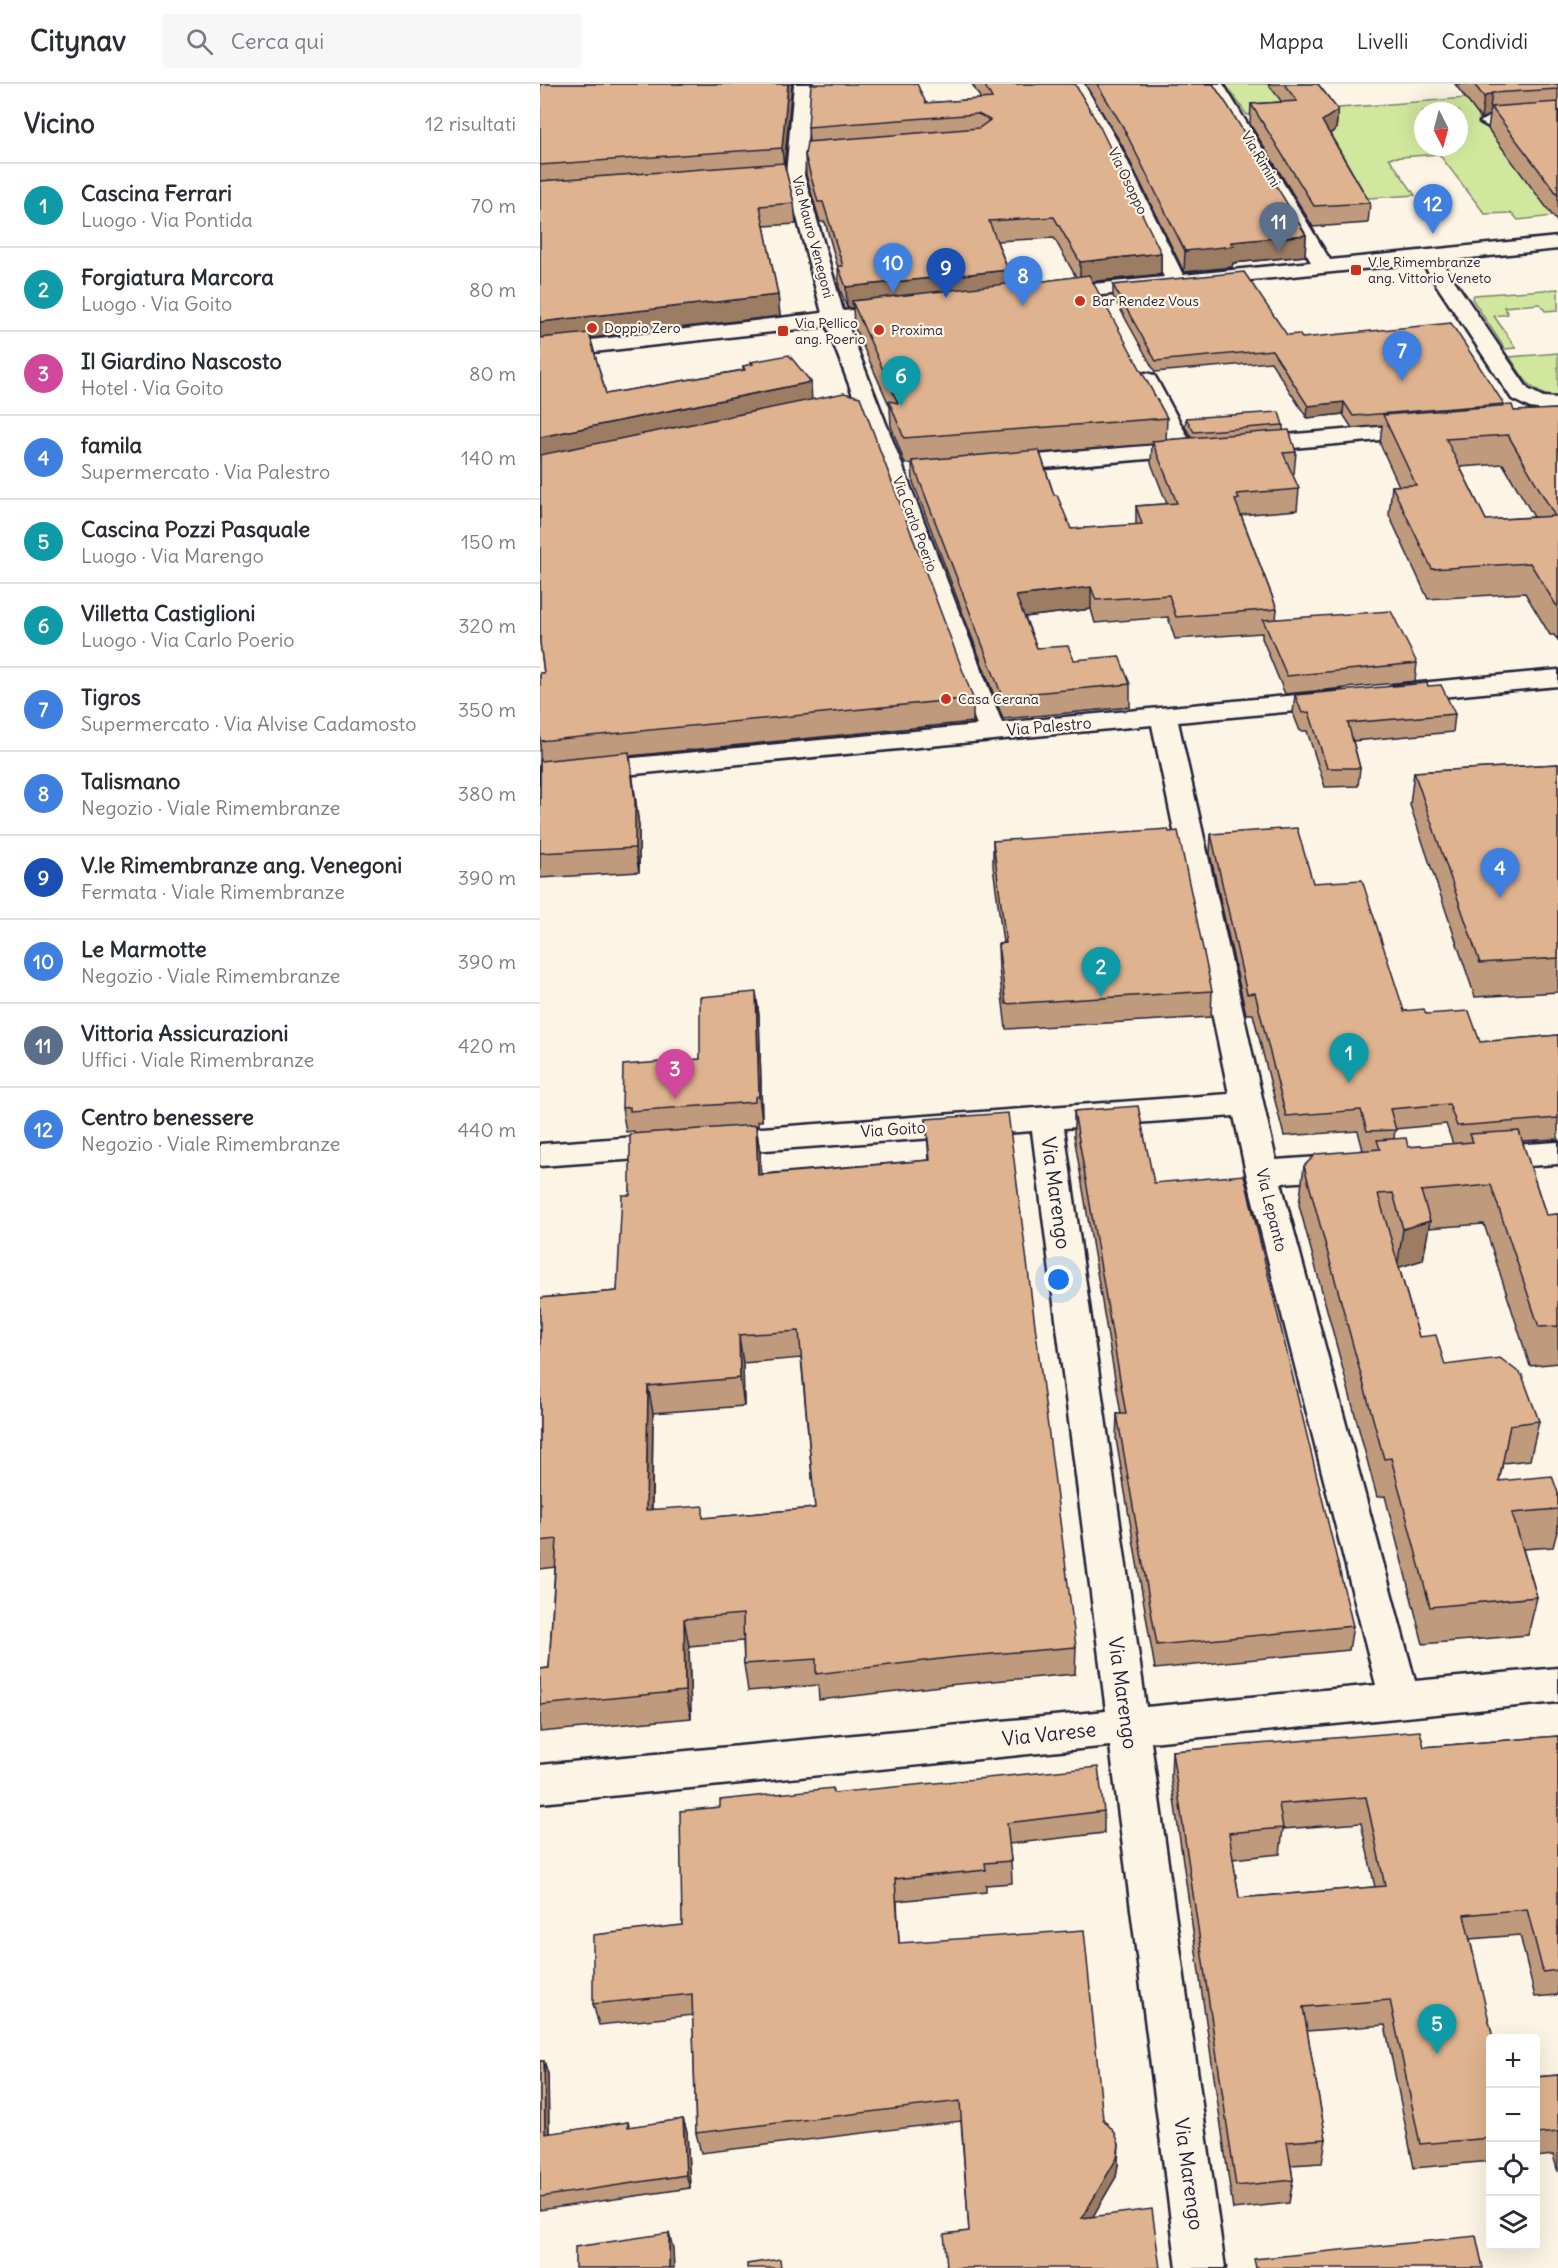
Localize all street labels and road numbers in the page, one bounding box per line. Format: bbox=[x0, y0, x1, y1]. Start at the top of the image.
street label: Via Rimini bbox=[1237, 128, 1285, 190]
street label: Via Osoppo bbox=[1104, 145, 1152, 217]
street label: Via Mauro Venegoni bbox=[788, 174, 838, 300]
street label: Via Carlo Poerio bbox=[889, 474, 941, 574]
street label: Via Palestro bbox=[1006, 712, 1092, 740]
street label: Via Goito bbox=[860, 1117, 926, 1141]
street label: Via Marengo bbox=[1036, 1135, 1077, 1251]
street label: Via Lepanto bbox=[1252, 1166, 1292, 1254]
street label: Via Marengo bbox=[1103, 1635, 1144, 1751]
street label: Via Varese bbox=[1001, 1716, 1097, 1751]
street label: Via Marengo bbox=[1169, 2116, 1210, 2232]

